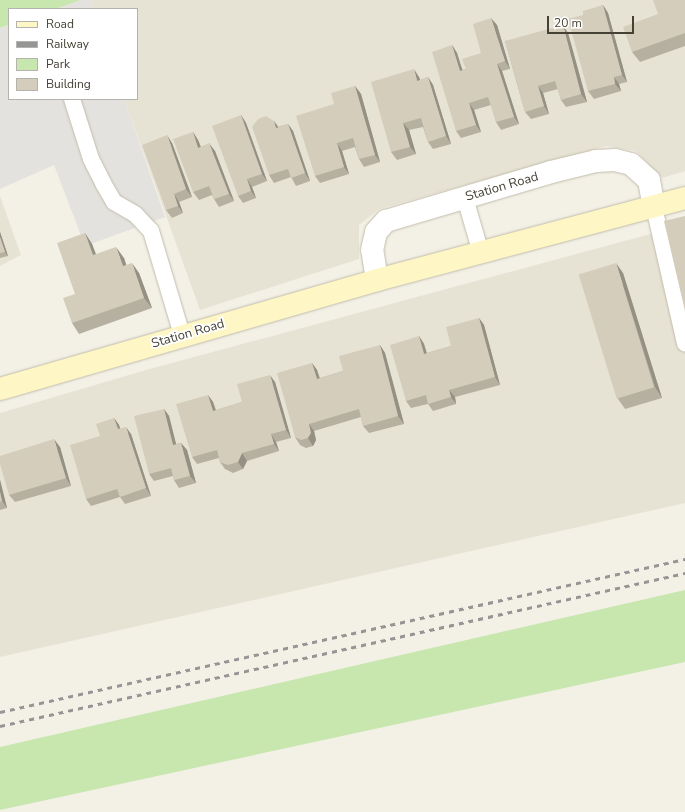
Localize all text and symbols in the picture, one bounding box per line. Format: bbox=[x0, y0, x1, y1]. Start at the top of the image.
legend bbox=[8, 8, 138, 100]
scale bar bbox=[549, 8, 636, 34]
text: 20 m bbox=[554, 15, 582, 31]
text: Road bbox=[46, 16, 74, 32]
text: Railway bbox=[46, 36, 89, 52]
text: Park bbox=[46, 56, 70, 72]
text: Building bbox=[46, 76, 91, 92]
street label: Station Road bbox=[464, 169, 540, 205]
street label: Station Road bbox=[150, 316, 226, 352]

